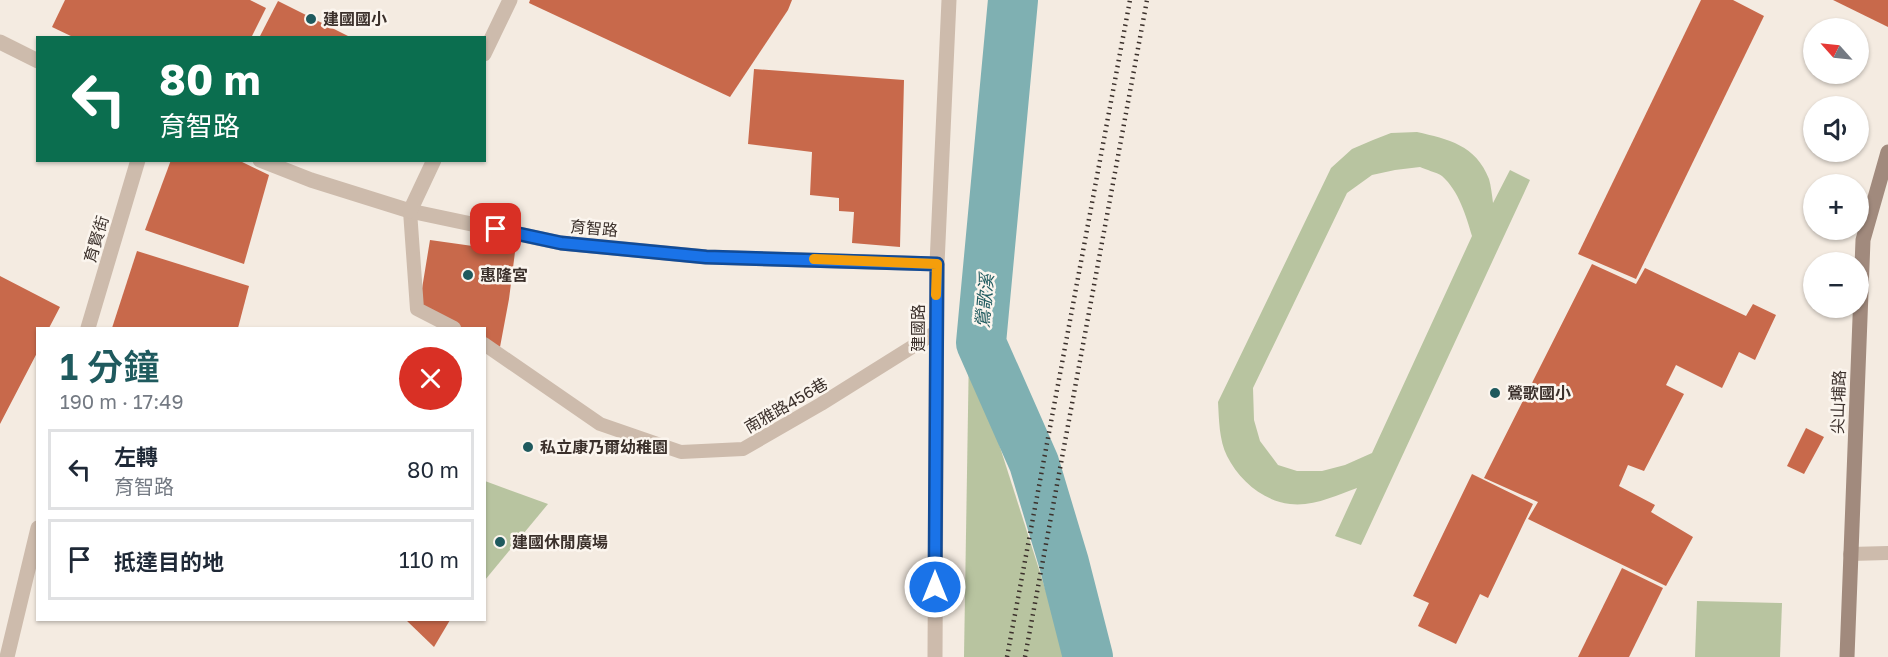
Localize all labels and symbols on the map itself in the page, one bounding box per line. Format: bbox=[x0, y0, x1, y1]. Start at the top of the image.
place label: 建國國小 bbox=[323, 9, 387, 29]
marker: 建國國小 bbox=[304, 12, 318, 26]
north arrow bbox=[1803, 18, 1869, 84]
pin bbox=[470, 203, 521, 254]
street label: 育賢街 bbox=[79, 213, 113, 265]
street label: 育智路 bbox=[569, 216, 619, 240]
place label: 惠隆宮 bbox=[480, 265, 528, 285]
marker: 惠隆宮 bbox=[461, 268, 475, 282]
water label: 鶯歌溪 bbox=[971, 270, 998, 329]
street label: 建國路 bbox=[908, 304, 928, 352]
street label: 尖山埔路 bbox=[1827, 370, 1849, 434]
street label: 南雅路456巷 bbox=[741, 373, 831, 437]
place label: 鶯歌國小 bbox=[1507, 383, 1571, 403]
marker: 鶯歌國小 bbox=[1488, 386, 1502, 400]
place label: 私立康乃爾幼稚園 bbox=[540, 437, 668, 457]
marker: 私立康乃爾幼稚園 bbox=[521, 440, 535, 454]
place label: 建國休閒廣場 bbox=[512, 532, 608, 552]
marker: 建國休閒廣場 bbox=[493, 535, 507, 549]
position arrow bbox=[903, 555, 967, 619]

